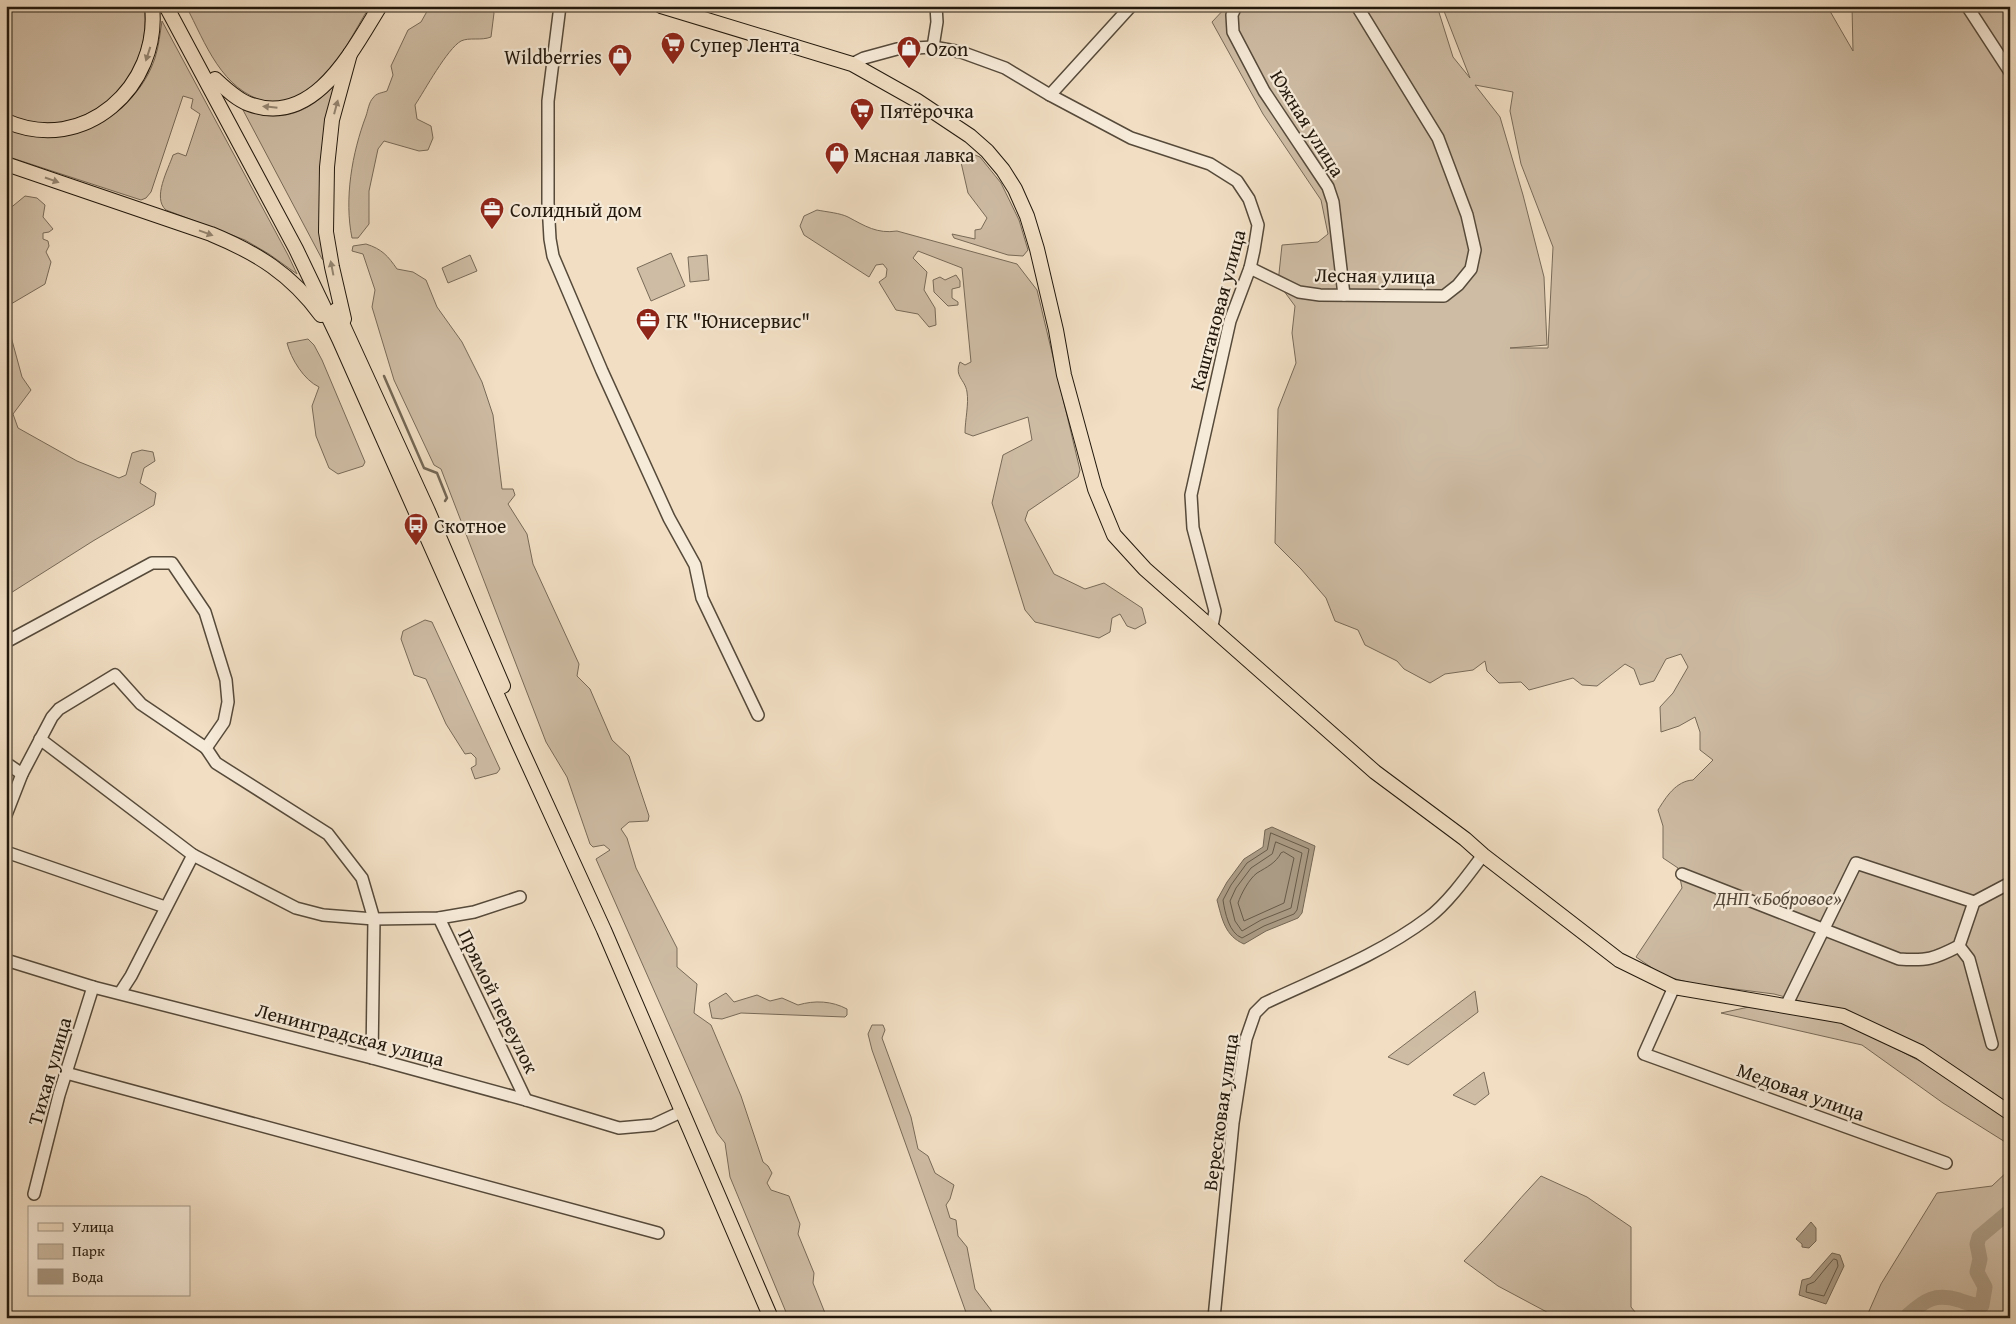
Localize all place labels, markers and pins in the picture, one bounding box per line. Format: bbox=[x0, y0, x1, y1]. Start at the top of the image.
place label: Супер Лента bbox=[690, 30, 800, 59]
supermarket icon: Супер Лента bbox=[660, 31, 686, 65]
place label: Ozon bbox=[926, 34, 968, 63]
shop icon: Ozon bbox=[896, 35, 922, 69]
place label: Wildberries bbox=[504, 42, 602, 71]
shop icon: Wildberries bbox=[607, 43, 633, 77]
place label: Пятёрочка bbox=[880, 96, 974, 125]
supermarket icon: Пятёрочка bbox=[849, 97, 875, 131]
place label: Мясная лавка bbox=[854, 140, 975, 169]
shop icon: Мясная лавка bbox=[824, 141, 850, 175]
place label: Солидный дом bbox=[510, 195, 642, 224]
office icon: Солидный дом bbox=[479, 196, 505, 230]
place label: ГК "Юнисервис" bbox=[666, 306, 810, 335]
office icon: ГК "Юнисервис" bbox=[635, 307, 661, 341]
place label: Скотное bbox=[434, 511, 506, 540]
bus stop icon: Скотное bbox=[403, 512, 429, 546]

